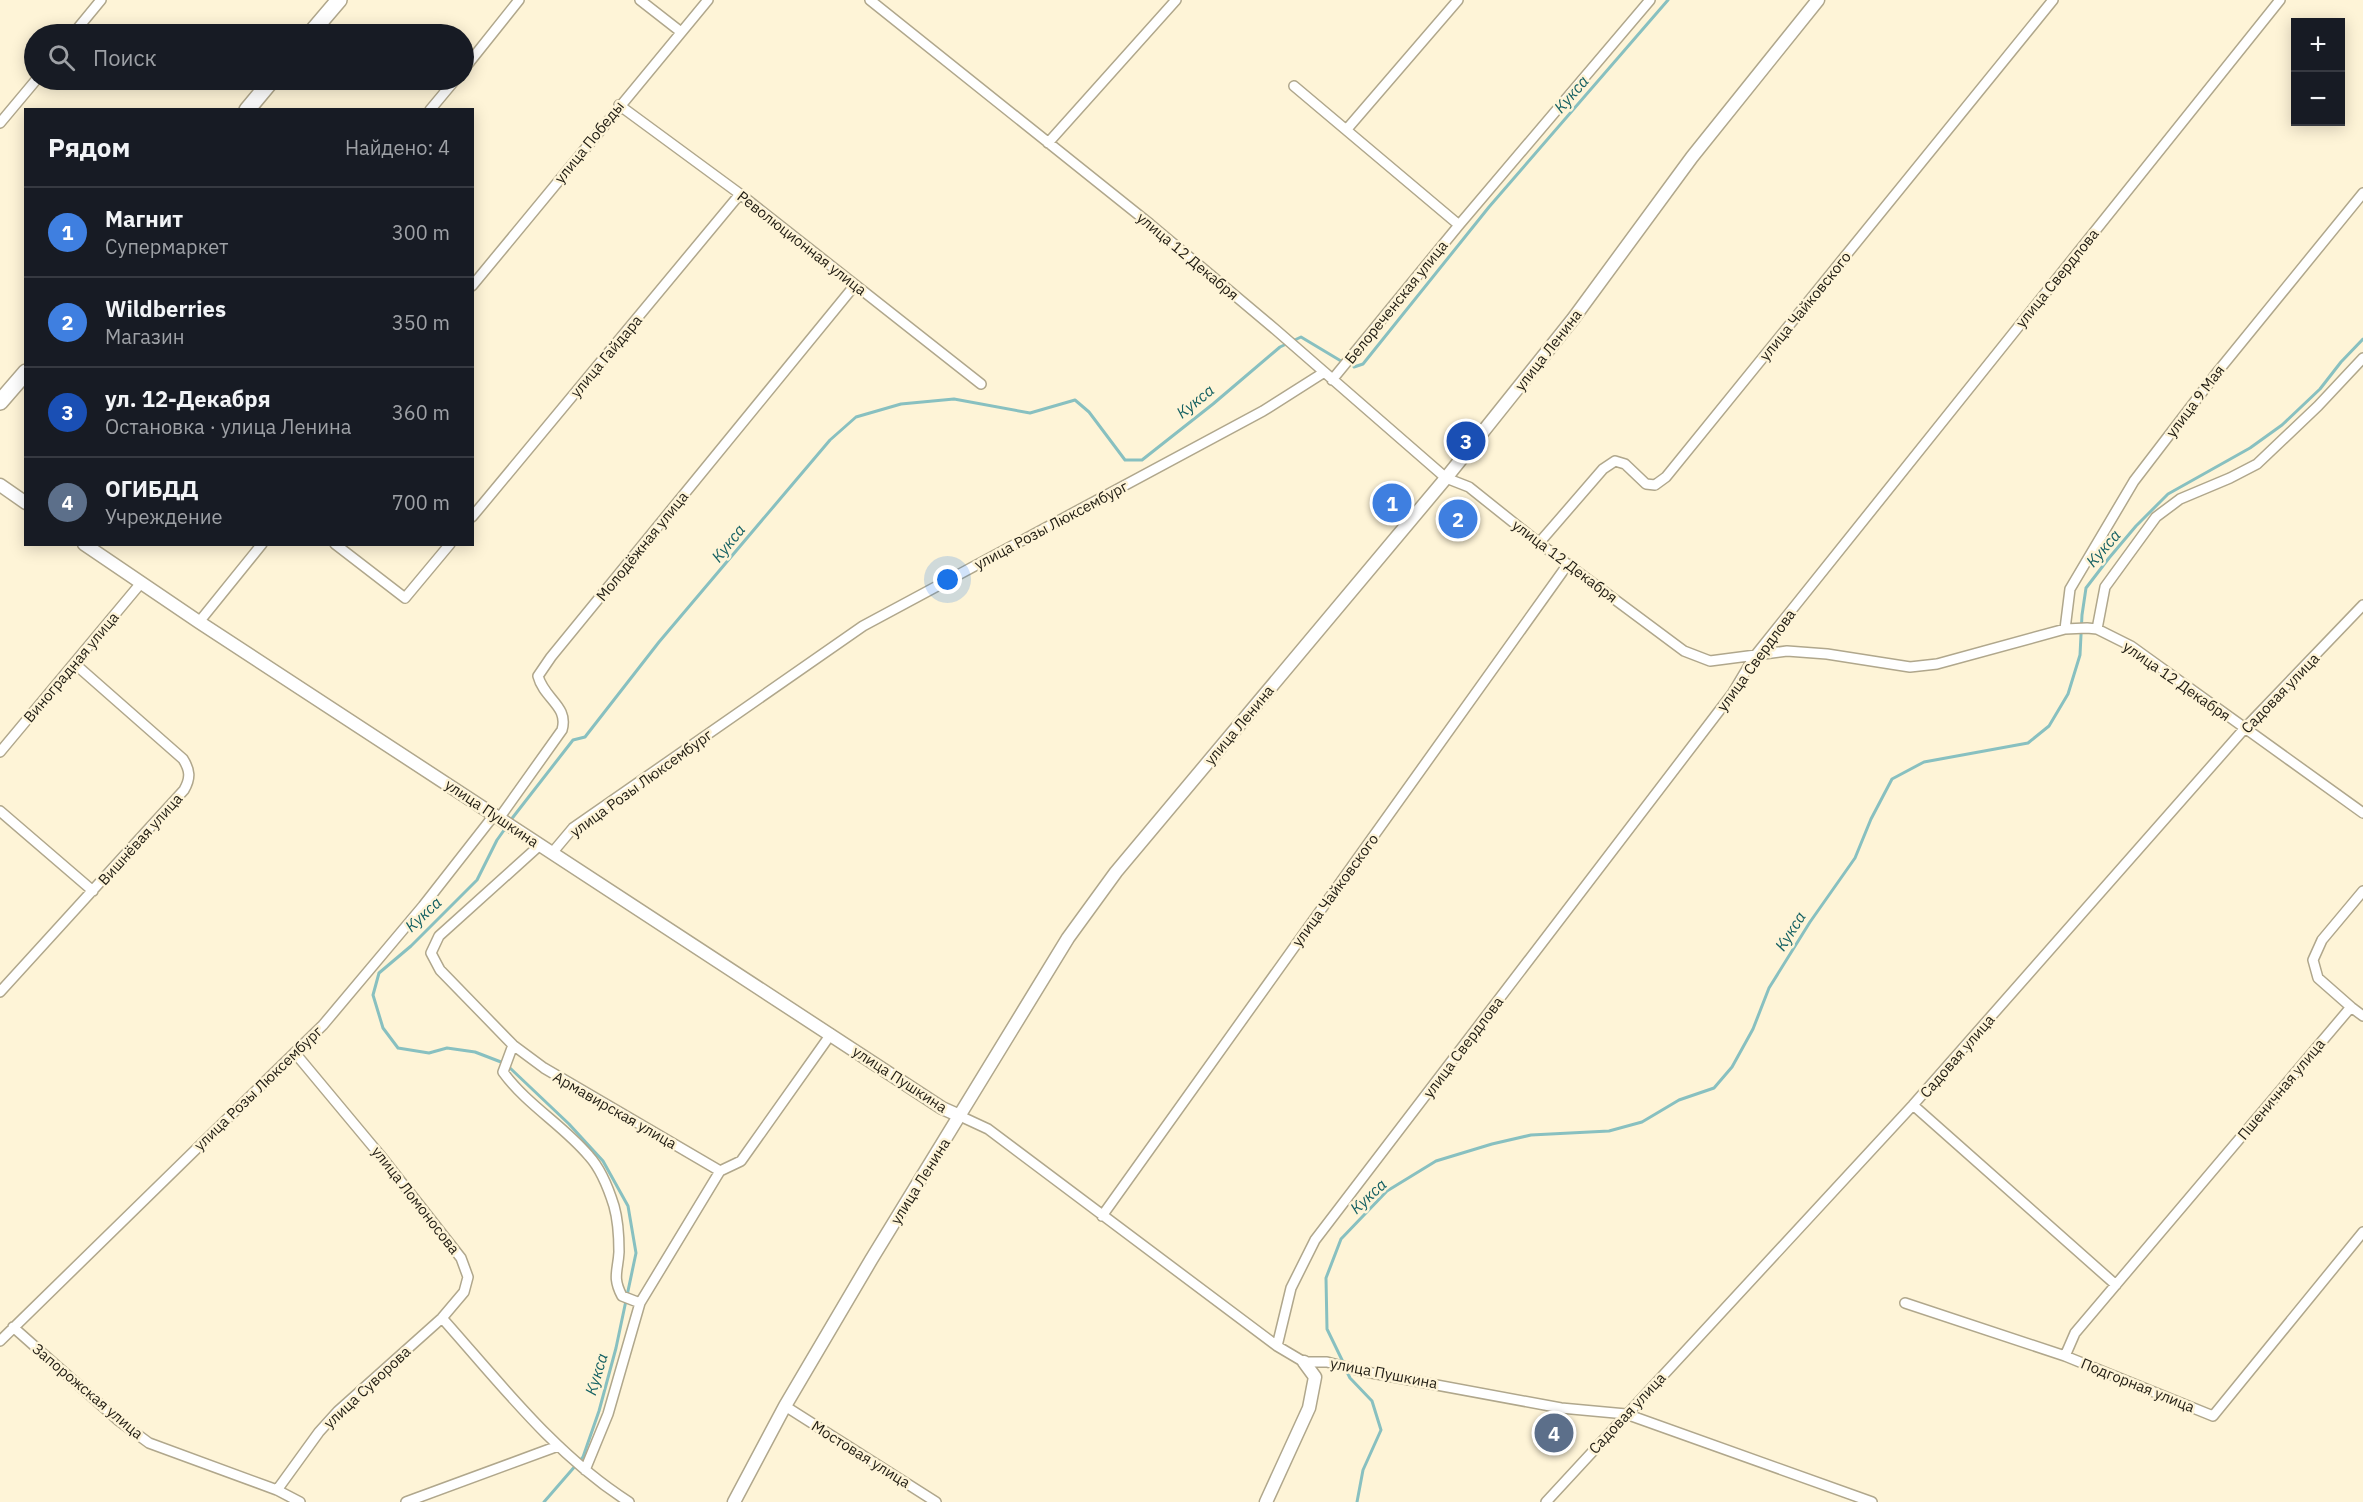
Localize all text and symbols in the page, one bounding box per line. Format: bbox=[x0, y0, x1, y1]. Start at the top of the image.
map controls bbox=[2291, 18, 2345, 126]
button: + bbox=[2291, 18, 2345, 72]
search box bbox=[24, 24, 474, 90]
icon: search bbox=[45, 41, 78, 74]
text: Поиск bbox=[93, 43, 157, 72]
water label: Кукса bbox=[1549, 71, 1593, 117]
button: − bbox=[2291, 72, 2345, 126]
street label: улица Победы bbox=[550, 97, 628, 187]
text: Рядом bbox=[48, 130, 130, 164]
text: Найдено: 4 bbox=[345, 134, 450, 161]
street label: Революционная улица bbox=[734, 187, 870, 299]
text: Магнит bbox=[105, 204, 183, 233]
street label: улица 12 Декабря bbox=[1133, 208, 1243, 304]
text: 1 bbox=[62, 219, 74, 246]
text: 300 m bbox=[392, 219, 450, 246]
street label: улица Свердлова bbox=[2011, 225, 2103, 331]
text: Супермаркет bbox=[105, 233, 228, 260]
street label: Белореченская улица bbox=[1340, 236, 1452, 368]
street label: улица Чайковского bbox=[1755, 248, 1855, 364]
text: Wildberries bbox=[105, 294, 226, 323]
street label: улица Ленина bbox=[1510, 306, 1586, 394]
text: 2 bbox=[62, 309, 74, 336]
text: 350 m bbox=[392, 309, 450, 336]
street label: улица Гайдара bbox=[566, 311, 646, 401]
text: Магазин bbox=[105, 323, 185, 350]
street label: улица 9 Мая bbox=[2162, 361, 2228, 441]
water label: Кукса bbox=[1172, 380, 1218, 422]
text: ул. 12-Декабря bbox=[105, 384, 271, 413]
text: 3 bbox=[62, 399, 74, 426]
text: 360 m bbox=[392, 399, 450, 426]
text: Остановка · улица Ленина bbox=[105, 413, 351, 440]
pin: 3 bbox=[1446, 418, 1486, 464]
text: ОГИБДД bbox=[105, 474, 198, 503]
street label: улица Розы Люксембург bbox=[971, 476, 1131, 574]
pin: 1 bbox=[1372, 480, 1412, 526]
street label: Молодёжная улица bbox=[592, 487, 692, 605]
text: 4 bbox=[62, 489, 74, 516]
text: 700 m bbox=[392, 489, 450, 516]
pin: 2 bbox=[1438, 496, 1478, 542]
text: Учреждение bbox=[105, 503, 222, 530]
street label: улица 12 Декабря bbox=[1509, 515, 1621, 607]
water label: Кукса bbox=[707, 520, 749, 566]
water label: Кукса bbox=[2081, 525, 2125, 571]
your location bbox=[933, 565, 962, 594]
street label: улица Свердлова bbox=[1712, 605, 1800, 715]
street label: Виноградная улица bbox=[19, 608, 123, 726]
street label: улица 12 Декабря bbox=[2120, 637, 2234, 725]
street label: Садовая улица bbox=[2237, 649, 2323, 737]
street label: улица Ленина bbox=[1200, 681, 1278, 769]
street label: улица Розы Люксембург bbox=[566, 725, 716, 841]
street label: улица Пушкина bbox=[442, 775, 542, 851]
street label: Вишнёвая улица bbox=[94, 789, 186, 889]
street label: улица Чайковского bbox=[1288, 830, 1382, 950]
water label: Кукса bbox=[400, 892, 446, 936]
water label: Кукса bbox=[1770, 908, 1810, 954]
street label: улица Свердлова bbox=[1419, 993, 1507, 1101]
street label: Садовая улица bbox=[1916, 1010, 1998, 1102]
street label: улица Розы Люксембург bbox=[190, 1021, 327, 1154]
street label: Пшеничная улица bbox=[2233, 1035, 2329, 1143]
street label: улица Пушкина bbox=[849, 1041, 951, 1117]
street label: Армавирская улица bbox=[550, 1067, 680, 1153]
street label: улица Ленина bbox=[886, 1134, 954, 1228]
street label: улица Ломоносова bbox=[368, 1142, 464, 1258]
water label: Кукса bbox=[1345, 1174, 1391, 1218]
street label: Запорожская улица bbox=[29, 1339, 147, 1443]
street label: улица Суворова bbox=[320, 1342, 414, 1432]
water label: Кукса bbox=[580, 1351, 612, 1397]
street label: улица Пушкина bbox=[1329, 1353, 1439, 1393]
street label: Подгорная улица bbox=[2078, 1354, 2198, 1416]
street label: Садовая улица bbox=[1584, 1368, 1670, 1458]
pin: 4 bbox=[1534, 1410, 1574, 1456]
street label: Мостовая улица bbox=[808, 1416, 914, 1492]

